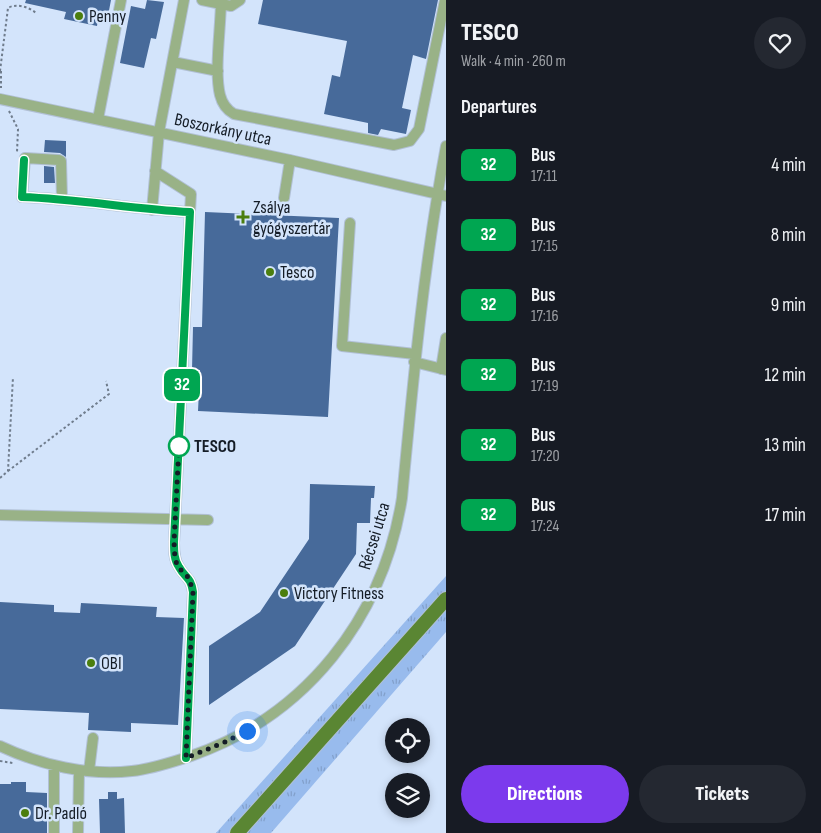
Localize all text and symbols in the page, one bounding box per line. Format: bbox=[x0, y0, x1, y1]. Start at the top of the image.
place label: Penny bbox=[89, 6, 126, 27]
marker: Penny bbox=[73, 10, 85, 22]
button: heart bbox=[754, 17, 806, 69]
text: TESCO bbox=[461, 18, 519, 47]
text: Walk · 4 min · 260 m bbox=[461, 52, 566, 71]
text: Departures bbox=[461, 96, 537, 119]
street label: Boszorkány utca bbox=[172, 109, 273, 150]
text: Bus bbox=[531, 144, 556, 167]
text: 32 bbox=[481, 154, 496, 175]
text: 4 min bbox=[771, 154, 806, 177]
text: 17:11 bbox=[531, 167, 557, 186]
place label: Zsálya gyógyszertár bbox=[253, 197, 331, 239]
marker: Zsálya gyógyszertár bbox=[237, 211, 249, 223]
text: Bus bbox=[531, 214, 556, 237]
text: 32 bbox=[481, 224, 496, 245]
text: 8 min bbox=[771, 224, 806, 247]
text: 17:15 bbox=[531, 237, 558, 256]
place label: Tesco bbox=[280, 262, 314, 283]
marker: Tesco bbox=[264, 266, 276, 278]
text: Bus bbox=[531, 284, 556, 307]
text: 32 bbox=[481, 294, 496, 315]
text: 9 min bbox=[771, 294, 806, 317]
text: 17:16 bbox=[531, 307, 559, 326]
text: Bus bbox=[531, 354, 556, 377]
text: 32 bbox=[481, 364, 496, 385]
text: 12 min bbox=[764, 364, 806, 387]
line badge: 32 bbox=[160, 369, 204, 401]
text: 32 bbox=[174, 374, 190, 395]
text: 17:19 bbox=[531, 377, 559, 396]
text: Bus bbox=[531, 424, 556, 447]
text: 32 bbox=[481, 434, 496, 455]
text: 13 min bbox=[765, 434, 806, 457]
marker: TESCO bbox=[168, 435, 190, 457]
place label: TESCO bbox=[194, 436, 236, 457]
text: 17:20 bbox=[531, 447, 560, 466]
text: Bus bbox=[531, 494, 556, 517]
street label: Récsei utca bbox=[354, 500, 395, 572]
text: 32 bbox=[481, 504, 496, 525]
text: 17 min bbox=[765, 504, 806, 527]
text: 17:24 bbox=[531, 517, 559, 536]
place label: Victory Fitness bbox=[294, 583, 384, 604]
marker: Victory Fitness bbox=[278, 587, 290, 599]
place label: OBI bbox=[101, 653, 122, 674]
marker: OBI bbox=[85, 657, 97, 669]
map controls bbox=[385, 718, 430, 818]
button: locate bbox=[385, 718, 430, 763]
your location bbox=[235, 719, 260, 744]
button: Directions bbox=[461, 765, 629, 823]
button: Tickets bbox=[639, 765, 806, 823]
button: layers bbox=[385, 773, 430, 818]
place label: Dr. Padló bbox=[35, 803, 87, 824]
marker: Dr. Padló bbox=[19, 807, 31, 819]

